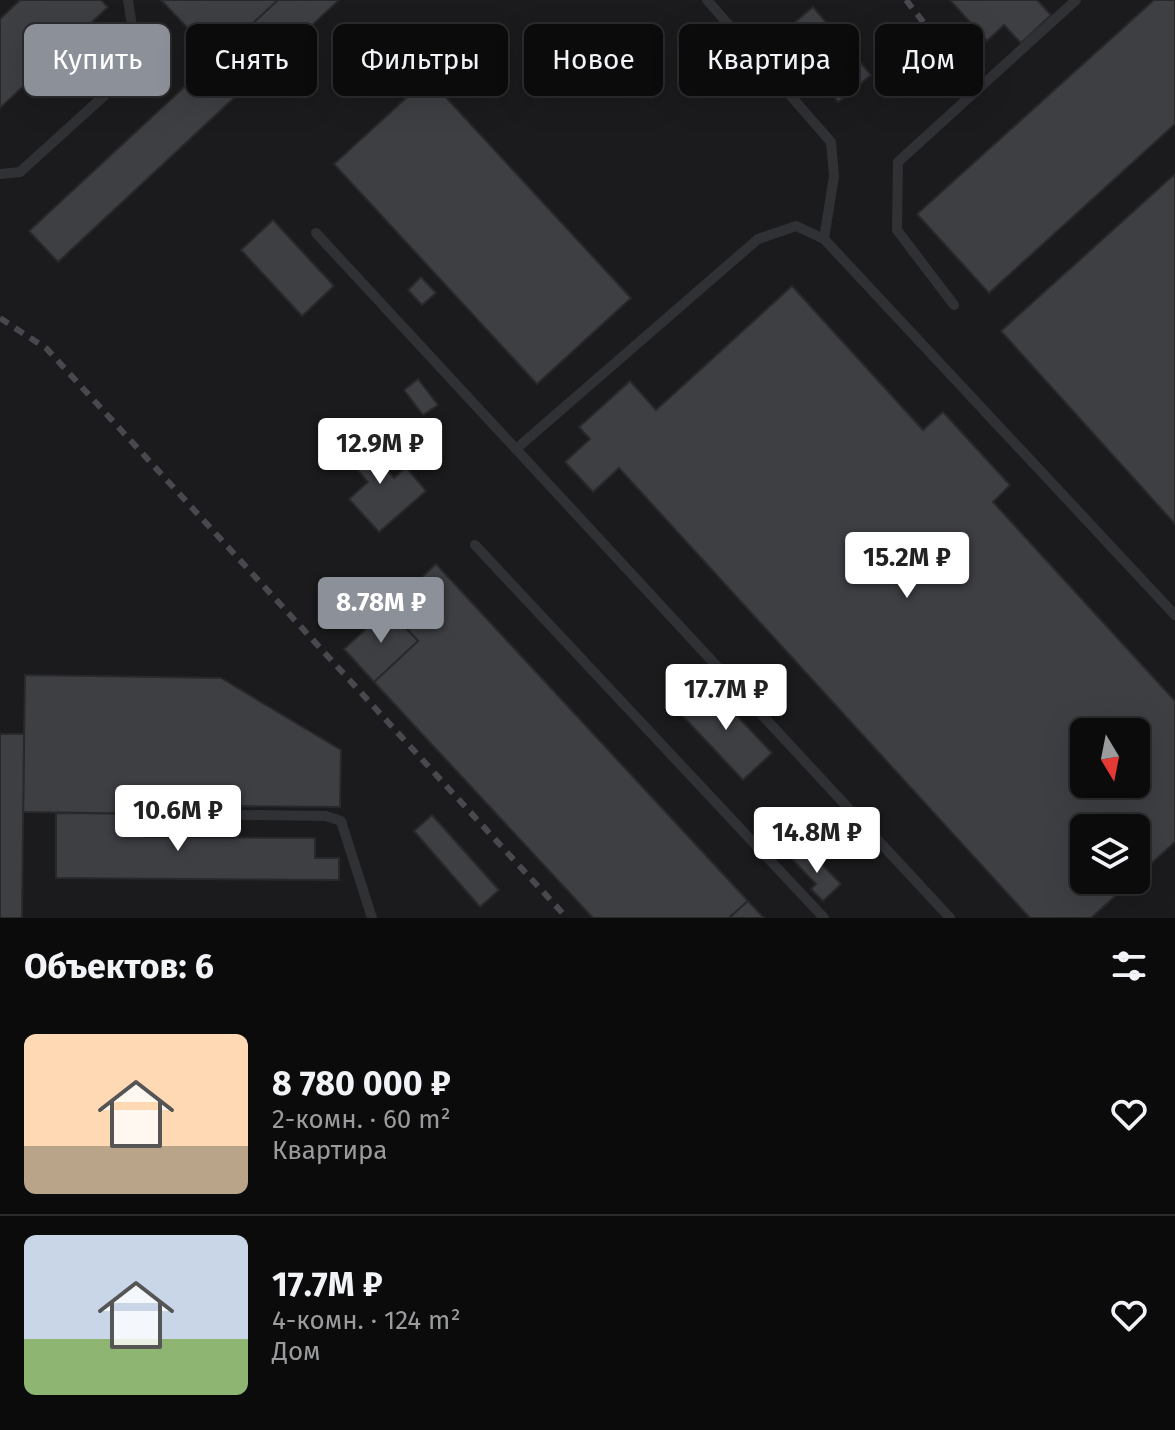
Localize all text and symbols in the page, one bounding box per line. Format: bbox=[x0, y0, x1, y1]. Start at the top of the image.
chip: Купить bbox=[24, 24, 170, 96]
chip: Снять bbox=[186, 24, 317, 96]
chip: Фильтры bbox=[333, 24, 508, 96]
chip: Новое bbox=[524, 24, 663, 96]
chip: Квартира bbox=[679, 24, 859, 96]
chip: Дом bbox=[875, 24, 983, 96]
pin: 12.9M ₽ bbox=[306, 418, 454, 486]
text: 12.9M ₽ bbox=[336, 428, 424, 459]
pin: 15.2M ₽ bbox=[833, 532, 981, 600]
text: 15.2M ₽ bbox=[863, 542, 951, 573]
pin: 8.78M ₽ bbox=[307, 577, 455, 645]
text: 8.78M ₽ bbox=[336, 587, 426, 618]
pin: 17.7M ₽ bbox=[652, 664, 800, 732]
text: 17.7M ₽ bbox=[684, 674, 768, 705]
north arrow bbox=[1070, 718, 1150, 798]
map controls bbox=[1070, 718, 1150, 894]
pin: 10.6M ₽ bbox=[104, 785, 252, 853]
text: 10.6M ₽ bbox=[133, 795, 223, 826]
pin: 14.8M ₽ bbox=[743, 807, 891, 875]
button: layers bbox=[1070, 814, 1150, 894]
text: 14.8M ₽ bbox=[772, 817, 862, 848]
icon: filters bbox=[1107, 944, 1151, 988]
text: Объектов: 6 bbox=[24, 946, 214, 987]
text: 8 780 000 ₽ bbox=[272, 1063, 451, 1104]
icon: home bbox=[88, 1066, 184, 1162]
icon: heart bbox=[1107, 1092, 1151, 1136]
text: 2-комн. · 60 m² bbox=[272, 1104, 451, 1135]
text: Квартира bbox=[272, 1135, 387, 1166]
text: 17.7M ₽ bbox=[272, 1264, 383, 1305]
icon: home bbox=[88, 1267, 184, 1363]
icon: heart bbox=[1107, 1293, 1151, 1337]
text: 4-комн. · 124 m² bbox=[272, 1305, 461, 1336]
text: Дом bbox=[272, 1336, 321, 1367]

